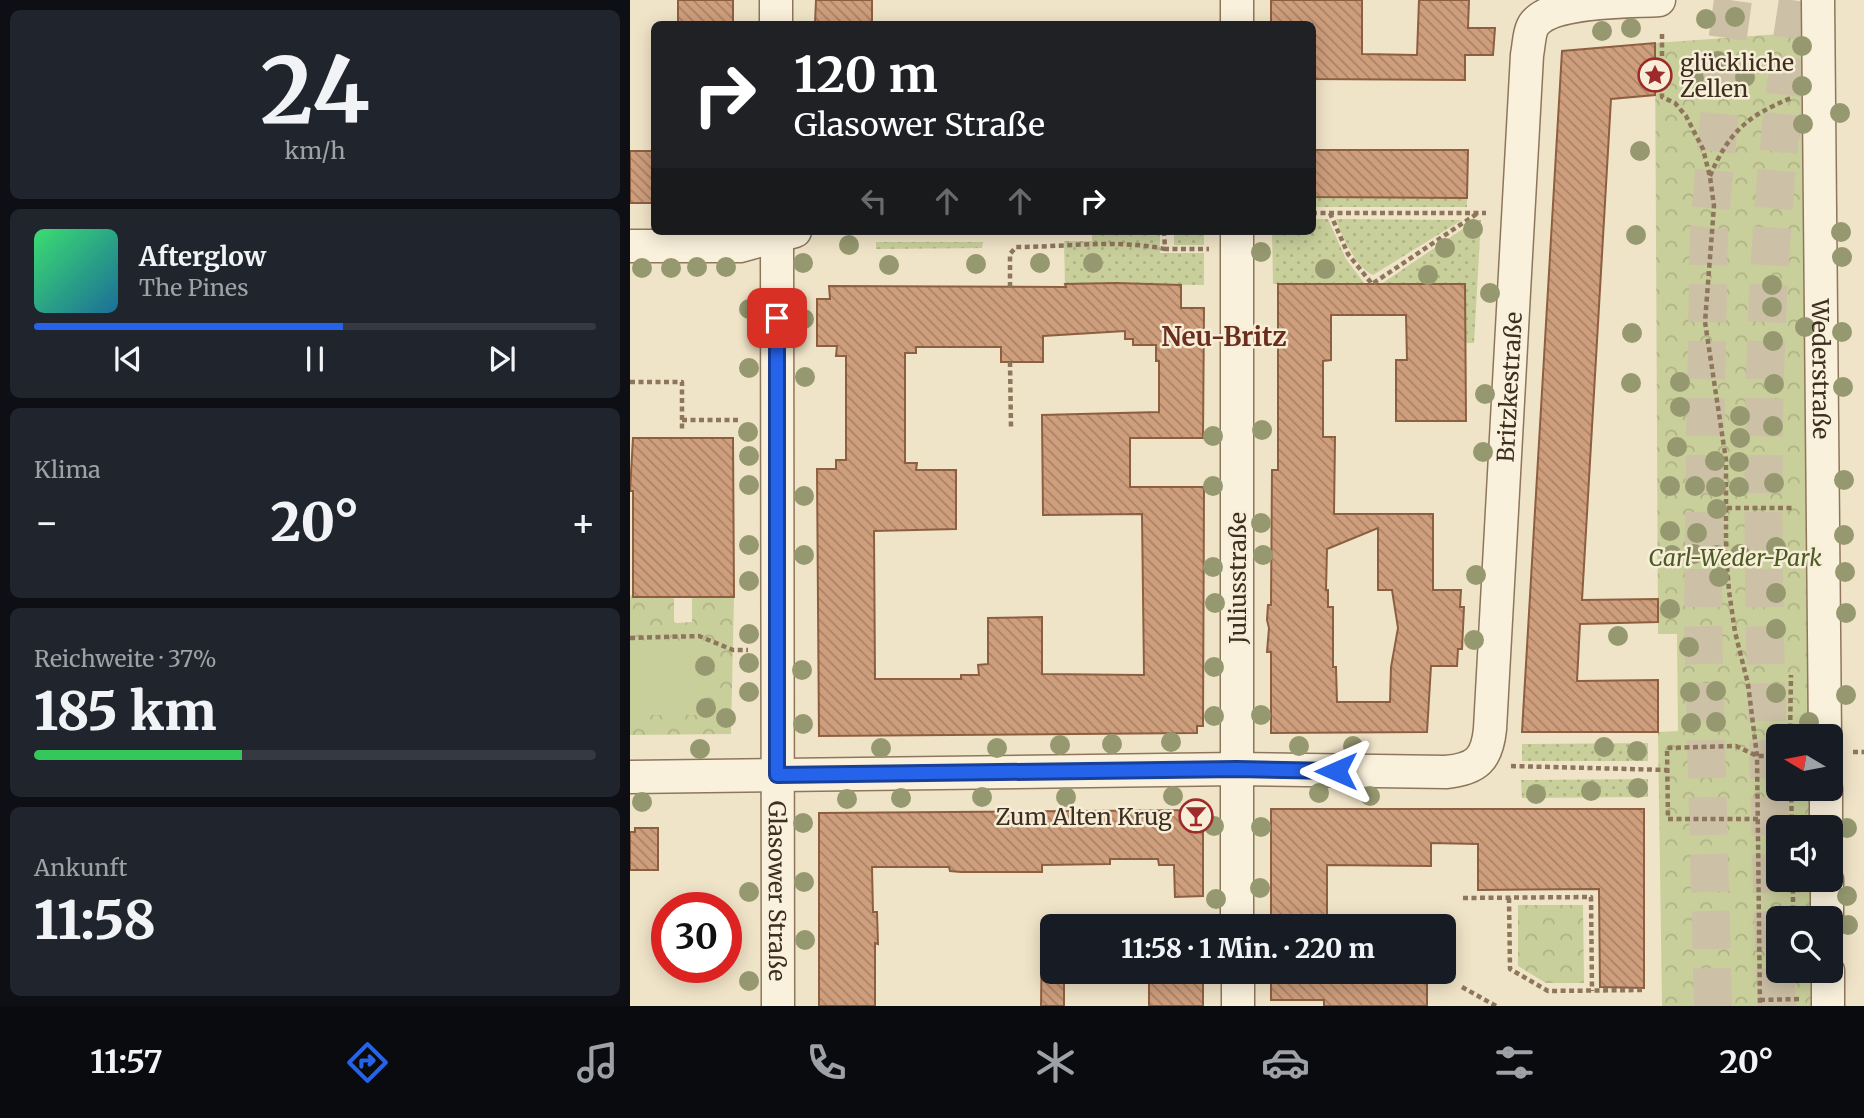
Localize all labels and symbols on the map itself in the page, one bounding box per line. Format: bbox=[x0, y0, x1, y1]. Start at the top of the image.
place label: glückliche Zellen bbox=[1680, 48, 1794, 103]
place icon: glückliche Zellen bbox=[1636, 56, 1674, 94]
pin bbox=[747, 288, 807, 348]
street label: Wederstraße bbox=[1806, 298, 1837, 439]
street label: Britzkestraße bbox=[1490, 311, 1527, 463]
district label: Neu-Britz bbox=[1161, 320, 1287, 353]
street label: Juliusstraße bbox=[1223, 512, 1252, 645]
park label: Carl-Weder-Park bbox=[1648, 543, 1822, 572]
north arrow bbox=[1766, 724, 1843, 802]
position arrow bbox=[1299, 734, 1373, 808]
bar icon: Zum Alten Krug bbox=[1177, 797, 1215, 835]
street label: Glasower Straße bbox=[763, 801, 792, 981]
place label: Zum Alten Krug bbox=[996, 802, 1172, 831]
speed limit sign: 30 bbox=[651, 892, 742, 983]

